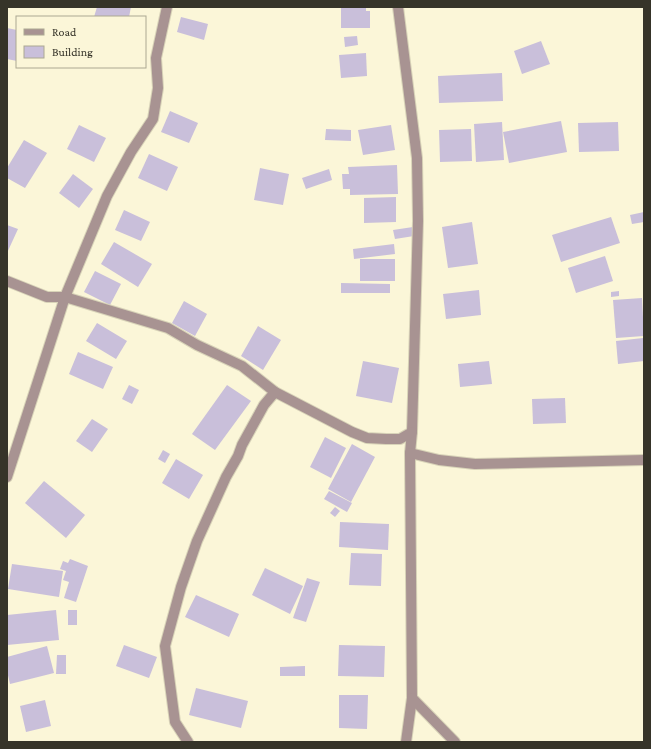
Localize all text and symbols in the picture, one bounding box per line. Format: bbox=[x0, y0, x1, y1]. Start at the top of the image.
legend bbox=[16, 16, 146, 68]
text: Road bbox=[52, 25, 77, 39]
text: Building bbox=[52, 45, 93, 59]

